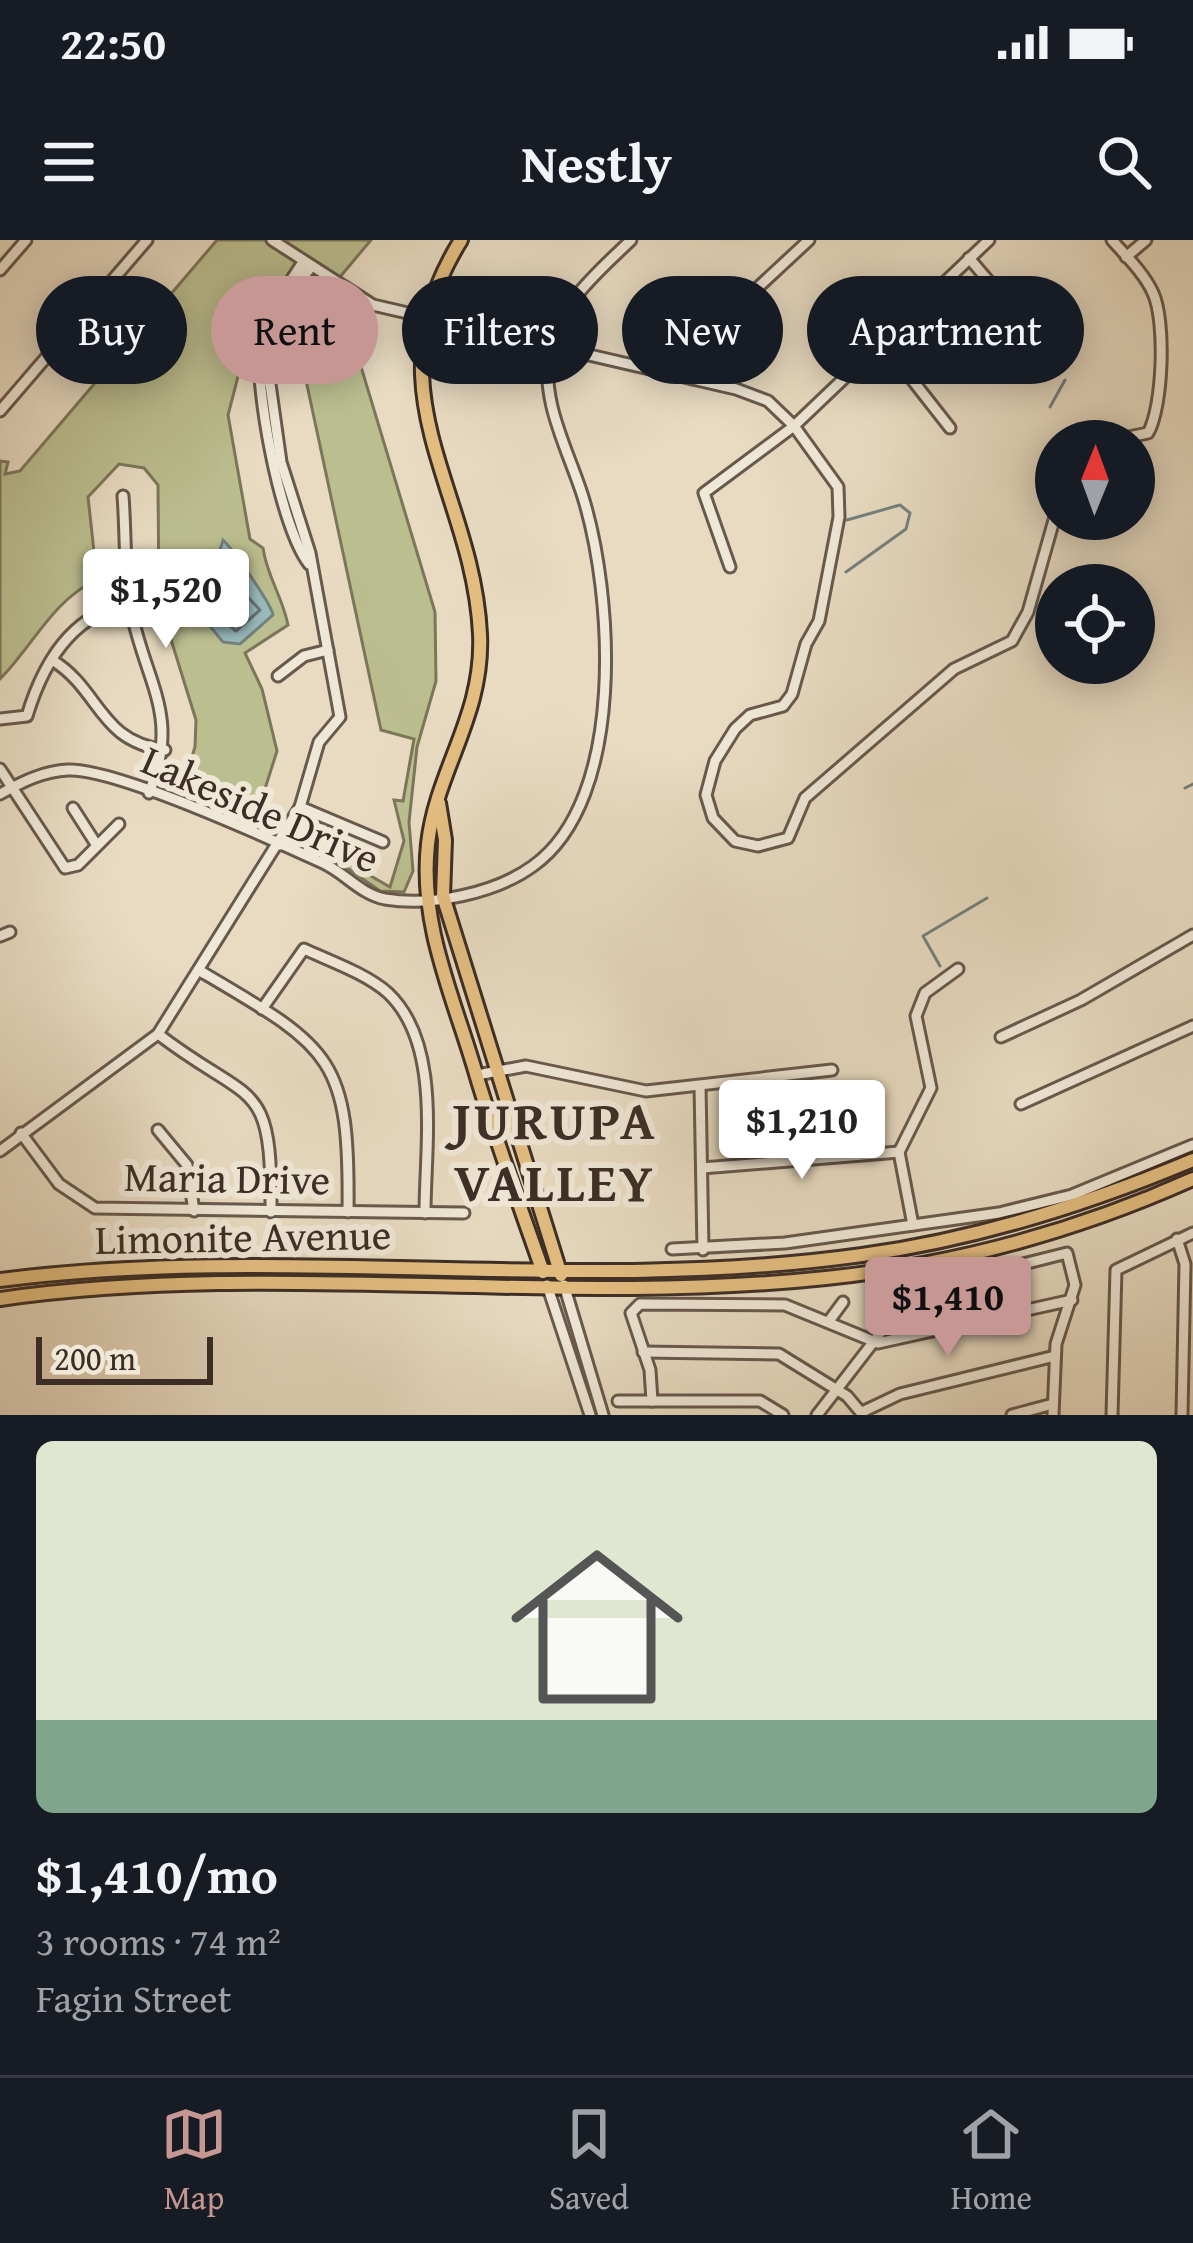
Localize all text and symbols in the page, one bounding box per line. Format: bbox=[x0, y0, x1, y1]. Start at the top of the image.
text: 22:50 bbox=[60, 10, 166, 75]
text: Nestly bbox=[521, 123, 672, 202]
icon: menu bbox=[36, 129, 102, 195]
icon: search bbox=[1091, 129, 1157, 195]
chip: Buy bbox=[36, 276, 187, 384]
chip: Rent bbox=[211, 276, 378, 384]
chip: Filters bbox=[402, 276, 598, 384]
chip: New bbox=[622, 276, 783, 384]
chip: Apartment bbox=[807, 276, 1084, 384]
north arrow bbox=[1035, 420, 1155, 540]
map controls bbox=[1035, 420, 1155, 684]
pin: $1,520 bbox=[68, 549, 264, 651]
text: $1,520 bbox=[110, 559, 222, 616]
button: locate bbox=[1035, 564, 1155, 684]
street label: Lakeside Drive bbox=[132, 728, 390, 888]
district label: JURUPA VALLEY bbox=[444, 1080, 658, 1221]
pin: $1,210 bbox=[704, 1080, 900, 1182]
text: $1,210 bbox=[746, 1090, 858, 1147]
street label: Maria Drive bbox=[123, 1145, 331, 1209]
street label: Limonite Avenue bbox=[94, 1203, 392, 1269]
pin: $1,410 bbox=[850, 1257, 1046, 1359]
text: $1,410 bbox=[892, 1267, 1004, 1324]
scale bar bbox=[36, 1331, 213, 1384]
text: 200 m bbox=[54, 1334, 136, 1382]
icon: home bbox=[489, 1519, 705, 1735]
text: $1,410/mo bbox=[36, 1837, 278, 1912]
text: 3 rooms · 74 m² bbox=[36, 1912, 281, 1969]
text: Fagin Street bbox=[36, 1969, 231, 2026]
tab: Map bbox=[161, 2101, 227, 2221]
tab: Saved bbox=[549, 2101, 629, 2221]
tab: Home bbox=[951, 2101, 1032, 2221]

